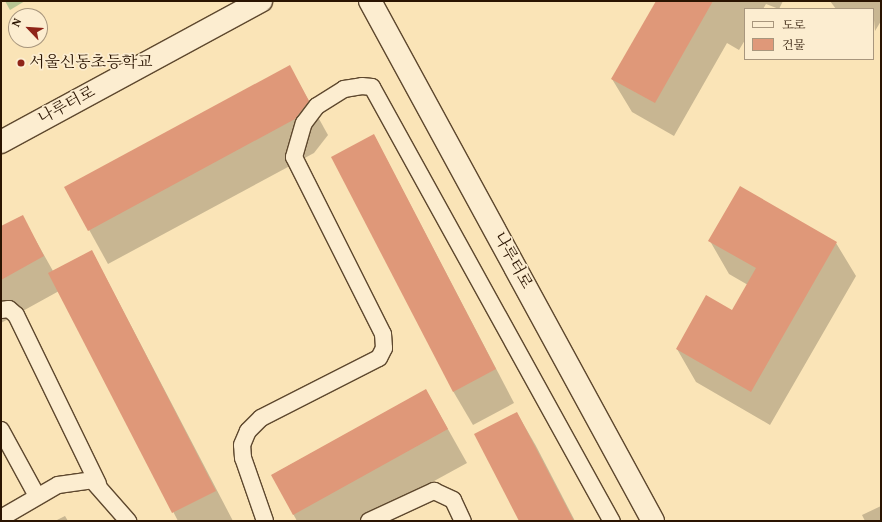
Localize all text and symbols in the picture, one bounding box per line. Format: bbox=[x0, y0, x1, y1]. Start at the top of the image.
north arrow bbox=[8, 8, 48, 48]
legend bbox=[744, 8, 874, 60]
text: N bbox=[9, 16, 26, 30]
text: 도로 bbox=[782, 18, 805, 34]
text: 건물 bbox=[782, 38, 805, 54]
place label: 서울신동초등학교 bbox=[29, 53, 153, 73]
marker: 서울신동초등학교 bbox=[16, 58, 26, 68]
street label: 나루터로 bbox=[35, 83, 99, 129]
street label: 나루터로 bbox=[489, 229, 535, 293]

